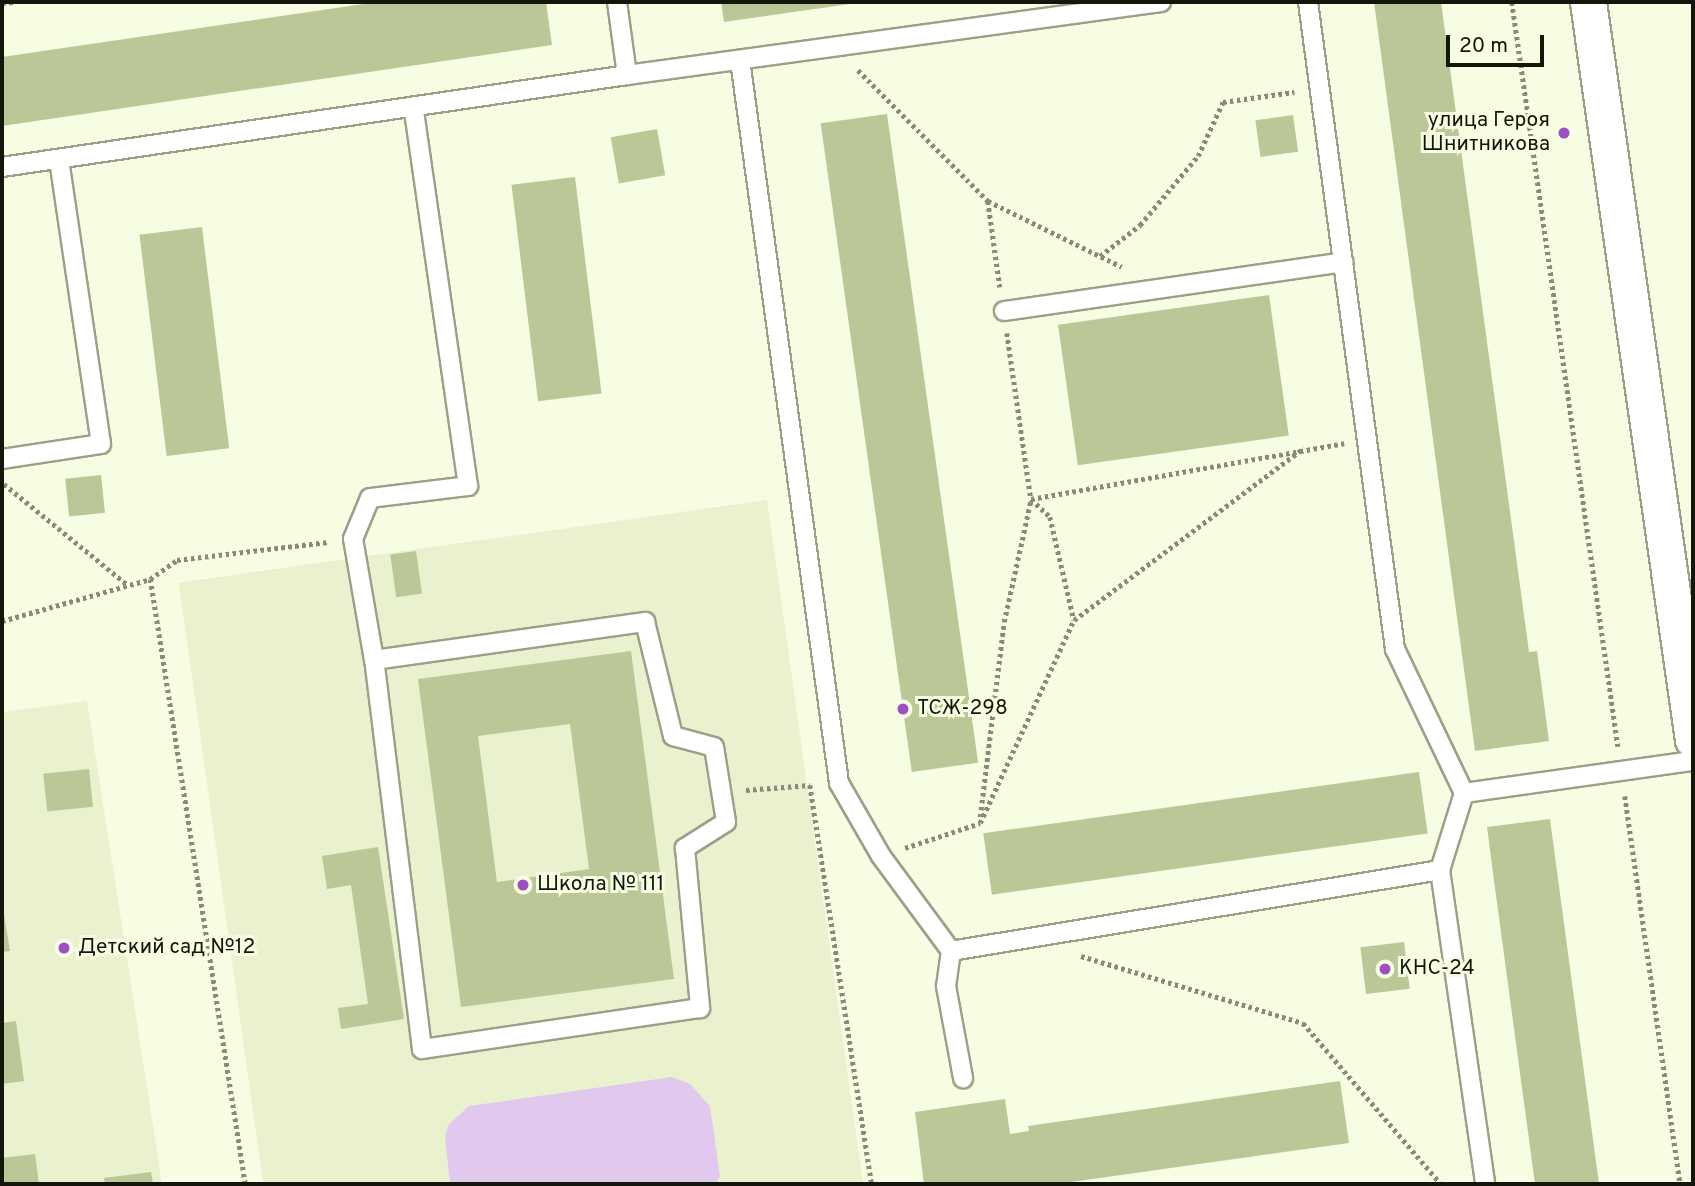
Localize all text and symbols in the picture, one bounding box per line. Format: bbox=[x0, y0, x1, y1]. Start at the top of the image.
scale bar bbox=[1450, 21, 1548, 65]
text: 20 m bbox=[1459, 33, 1508, 60]
place label: улица Героя Шнитникова bbox=[1422, 108, 1550, 158]
marker: улица Героя Шнитникова bbox=[1556, 125, 1572, 141]
place label: ТСЖ-298 bbox=[917, 696, 1008, 722]
marker: ТСЖ-298 bbox=[895, 701, 911, 717]
place label: Школа № 111 bbox=[537, 872, 664, 898]
marker: Школа № 111 bbox=[515, 877, 531, 893]
place label: Детский сад №12 bbox=[78, 935, 255, 961]
marker: Детский сад №12 bbox=[56, 940, 72, 956]
place label: КНС-24 bbox=[1399, 956, 1475, 982]
marker: КНС-24 bbox=[1377, 961, 1393, 977]

